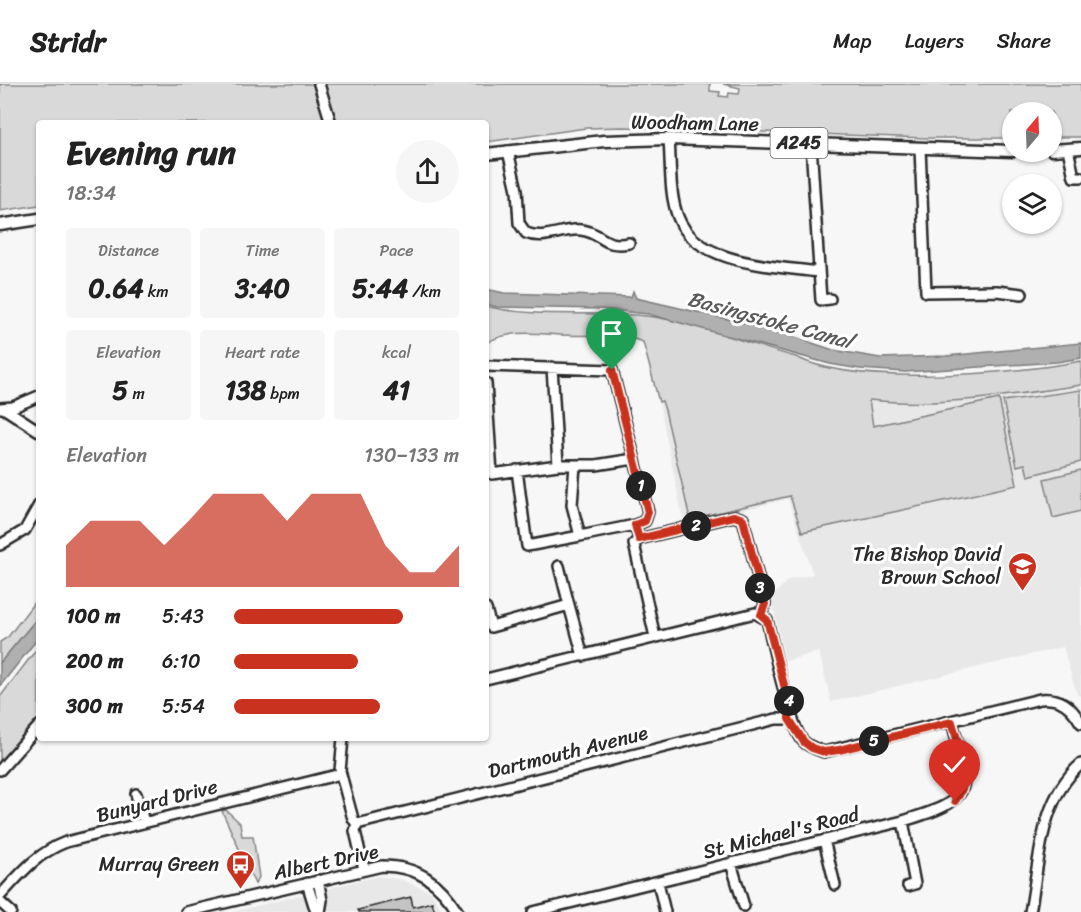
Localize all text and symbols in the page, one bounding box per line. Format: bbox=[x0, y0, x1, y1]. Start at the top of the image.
text: Stridr bbox=[30, 17, 105, 66]
text: Map bbox=[833, 22, 872, 60]
text: Layers bbox=[905, 22, 964, 60]
text: Share bbox=[997, 22, 1051, 60]
north arrow bbox=[1002, 102, 1062, 162]
map controls bbox=[1002, 102, 1062, 234]
street label: Woodham Lane bbox=[631, 104, 759, 142]
text: Evening run bbox=[66, 124, 236, 182]
road number: A245 bbox=[770, 128, 828, 158]
button: share bbox=[396, 140, 459, 203]
button: layers bbox=[1002, 174, 1062, 234]
text: 18:34 bbox=[66, 176, 116, 211]
text: Distance bbox=[98, 236, 159, 265]
text: Time bbox=[246, 236, 279, 265]
text: Pace bbox=[380, 236, 413, 265]
text: 0.64 bbox=[88, 265, 144, 311]
text: 3:40 bbox=[235, 265, 290, 311]
text: 5:44 bbox=[352, 265, 408, 311]
text: km bbox=[144, 277, 169, 306]
text: /km bbox=[408, 277, 441, 306]
water label: Basingstoke Canal bbox=[683, 280, 862, 362]
pin bbox=[586, 308, 637, 370]
icon: arrive bbox=[595, 317, 628, 350]
text: Elevation bbox=[96, 338, 161, 367]
text: Heart rate bbox=[225, 338, 300, 367]
text: kcal bbox=[382, 338, 411, 367]
text: 5 bbox=[112, 367, 128, 413]
text: 138 bbox=[225, 367, 266, 413]
text: 41 bbox=[383, 367, 410, 413]
text: m bbox=[128, 379, 145, 408]
text: bpm bbox=[266, 379, 300, 408]
text: Elevation bbox=[66, 438, 147, 473]
text: 130–133 m bbox=[364, 438, 459, 473]
pin: 1 bbox=[626, 471, 656, 501]
text: 1 bbox=[638, 471, 644, 500]
pin: 2 bbox=[681, 511, 711, 541]
text: 2 bbox=[691, 511, 701, 540]
place label: The Bishop David Brown School bbox=[853, 537, 1002, 595]
school or university icon: The Bishop David Brown School bbox=[1006, 550, 1038, 592]
pin: 3 bbox=[745, 573, 775, 603]
text: 3 bbox=[756, 573, 764, 602]
text: 100 m bbox=[66, 599, 120, 634]
text: 5:43 bbox=[162, 599, 204, 634]
text: 200 m bbox=[66, 644, 123, 679]
text: 6:10 bbox=[162, 644, 201, 679]
pin: 4 bbox=[774, 686, 804, 716]
text: 4 bbox=[784, 686, 794, 715]
text: 300 m bbox=[66, 689, 123, 724]
text: 5:54 bbox=[162, 689, 205, 724]
street label: Dartmouth Avenue bbox=[484, 715, 652, 789]
pin: 5 bbox=[859, 726, 889, 756]
text: 5 bbox=[869, 726, 879, 755]
pin bbox=[929, 739, 980, 801]
icon: check bbox=[938, 748, 971, 781]
street label: Bunyard Drive bbox=[93, 769, 221, 833]
street label: St Michael's Road bbox=[699, 796, 864, 869]
street label: Albert Drive bbox=[269, 834, 382, 890]
place label: Murray Green bbox=[99, 847, 219, 882]
bus stop icon: Murray Green bbox=[224, 848, 256, 890]

